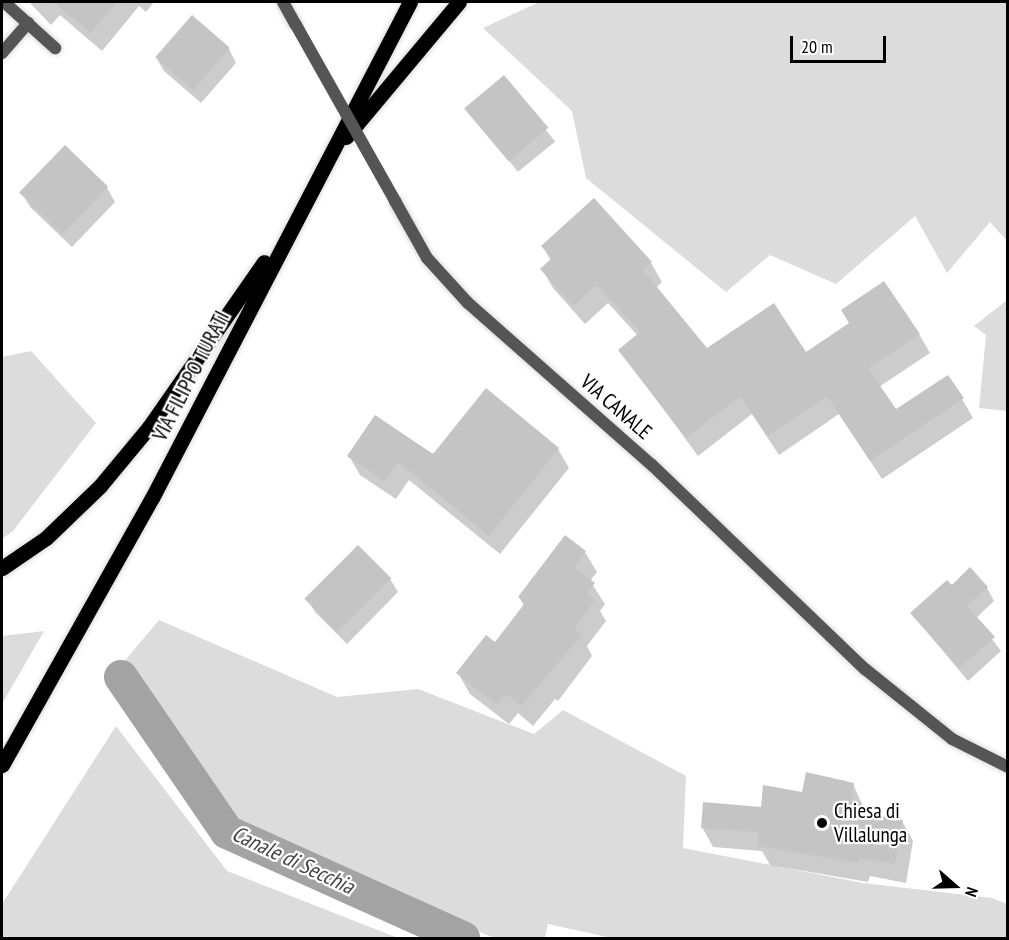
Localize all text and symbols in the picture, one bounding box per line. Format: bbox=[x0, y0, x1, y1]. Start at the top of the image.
scale bar bbox=[793, 24, 889, 62]
text: 20 m bbox=[801, 35, 833, 58]
street label: VIA FILIPPO TURATI bbox=[147, 306, 235, 446]
street label: VIA CANALE bbox=[575, 369, 657, 445]
place label: Chiesa di Villalunga bbox=[834, 798, 907, 848]
marker: Chiesa di Villalunga bbox=[815, 816, 829, 830]
water label: Canale di Secchia bbox=[228, 820, 358, 900]
north arrow bbox=[925, 856, 985, 916]
text: N bbox=[961, 885, 983, 900]

